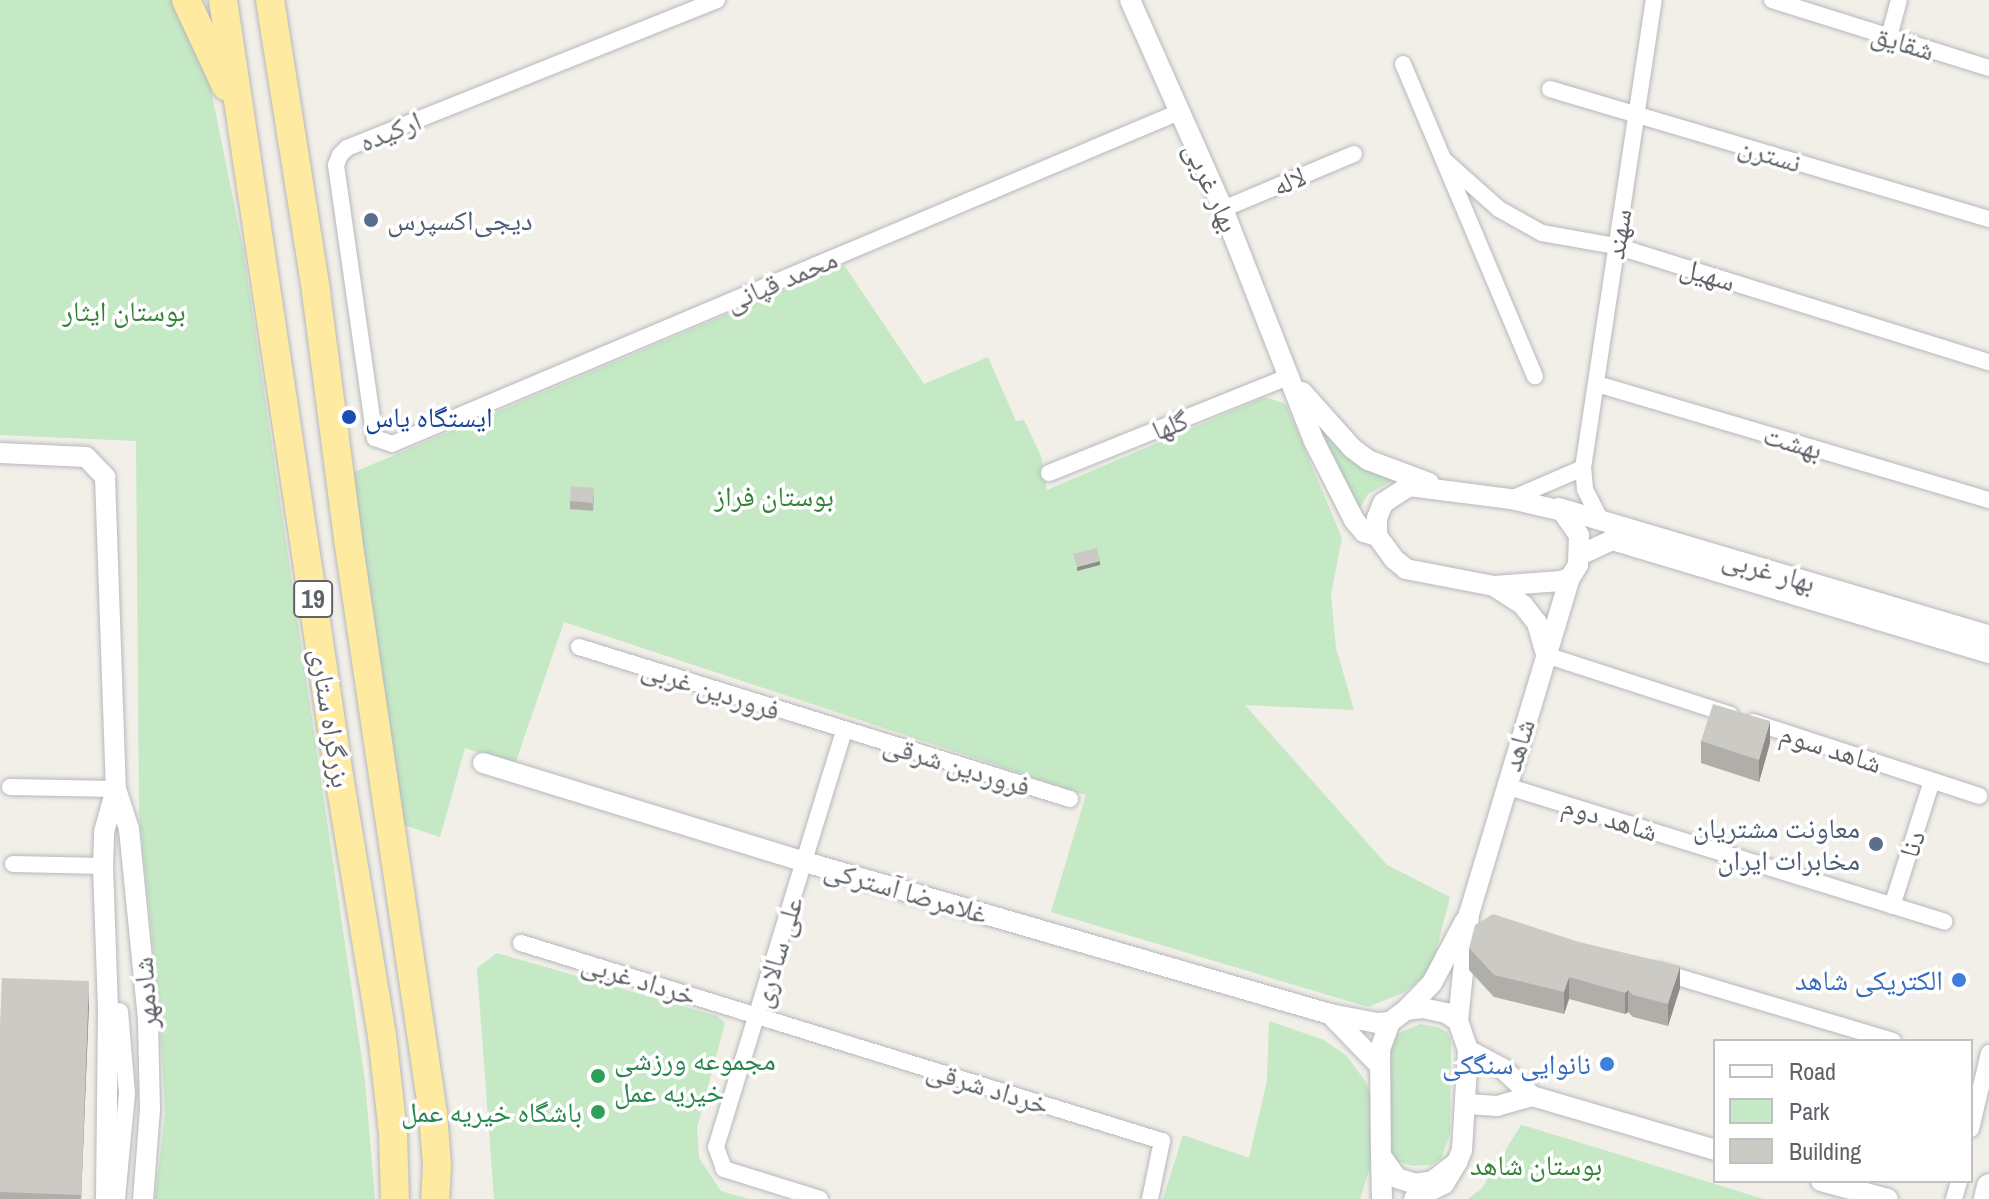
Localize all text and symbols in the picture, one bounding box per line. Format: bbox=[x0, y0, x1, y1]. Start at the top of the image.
street label: شقایق bbox=[1868, 17, 1938, 67]
street label: ارکیده bbox=[354, 103, 426, 159]
street label: نسترن bbox=[1734, 129, 1806, 179]
street label: بهار غربی bbox=[1177, 137, 1247, 237]
street label: لاله bbox=[1267, 159, 1311, 203]
place label: دیجی‌اکسپرس bbox=[387, 203, 533, 237]
street label: سهند bbox=[1597, 206, 1639, 262]
marker: دیجی‌اکسپرس bbox=[362, 211, 380, 229]
street label: محمد قپانی bbox=[720, 241, 842, 319]
street label: سهیل bbox=[1676, 250, 1740, 298]
park label: بوستان ایثار bbox=[62, 294, 186, 328]
place label: ایستگاه یاس bbox=[365, 400, 493, 434]
street label: گلها bbox=[1147, 403, 1193, 447]
marker: ایستگاه یاس bbox=[340, 408, 358, 426]
street label: بهشت bbox=[1760, 418, 1826, 466]
park label: بوستان فراز bbox=[714, 479, 834, 513]
street label: بهار غربی bbox=[1719, 541, 1819, 599]
road number: 19 bbox=[293, 577, 333, 621]
street label: بزرگراه ستاری bbox=[303, 646, 359, 790]
street label: فروردین غربی bbox=[638, 651, 784, 727]
street label: شاهد bbox=[1494, 715, 1542, 775]
street label: شاهد سوم bbox=[1776, 716, 1886, 780]
street label: فروردین شرقی bbox=[880, 727, 1034, 803]
street label: شاهد دوم bbox=[1558, 788, 1662, 848]
place label: معاونت مشتریان مخابرات ایران bbox=[1693, 811, 1860, 877]
street label: دنا bbox=[1892, 826, 1932, 862]
marker: معاونت مشتریان مخابرات ایران bbox=[1867, 835, 1885, 853]
street label: غلامرضا آسترکی bbox=[821, 852, 991, 930]
street label: علی سالاری bbox=[744, 892, 810, 1012]
street label: خرداد غربی bbox=[578, 946, 700, 1012]
street label: شادمهر bbox=[126, 956, 164, 1030]
place label: الکتریکی شاهد bbox=[1795, 963, 1943, 997]
marker: الکتریکی شاهد bbox=[1950, 971, 1968, 989]
legend bbox=[1713, 1039, 1973, 1183]
place label: مجموعه ورزشی خیریه عمل bbox=[614, 1043, 776, 1109]
place label: نانوایی سنگکی bbox=[1442, 1047, 1591, 1081]
street label: خرداد شرقی bbox=[923, 1053, 1053, 1121]
marker: نانوایی سنگکی bbox=[1598, 1055, 1616, 1073]
text: Road bbox=[1789, 1055, 1836, 1087]
marker: مجموعه ورزشی خیریه عمل bbox=[589, 1067, 607, 1085]
place label: باشگاه خیریه عمل bbox=[401, 1095, 582, 1129]
text: Park bbox=[1789, 1095, 1829, 1127]
marker: باشگاه خیریه عمل bbox=[589, 1103, 607, 1121]
text: Building bbox=[1789, 1135, 1861, 1167]
park label: بوستان شاهد bbox=[1470, 1148, 1602, 1182]

